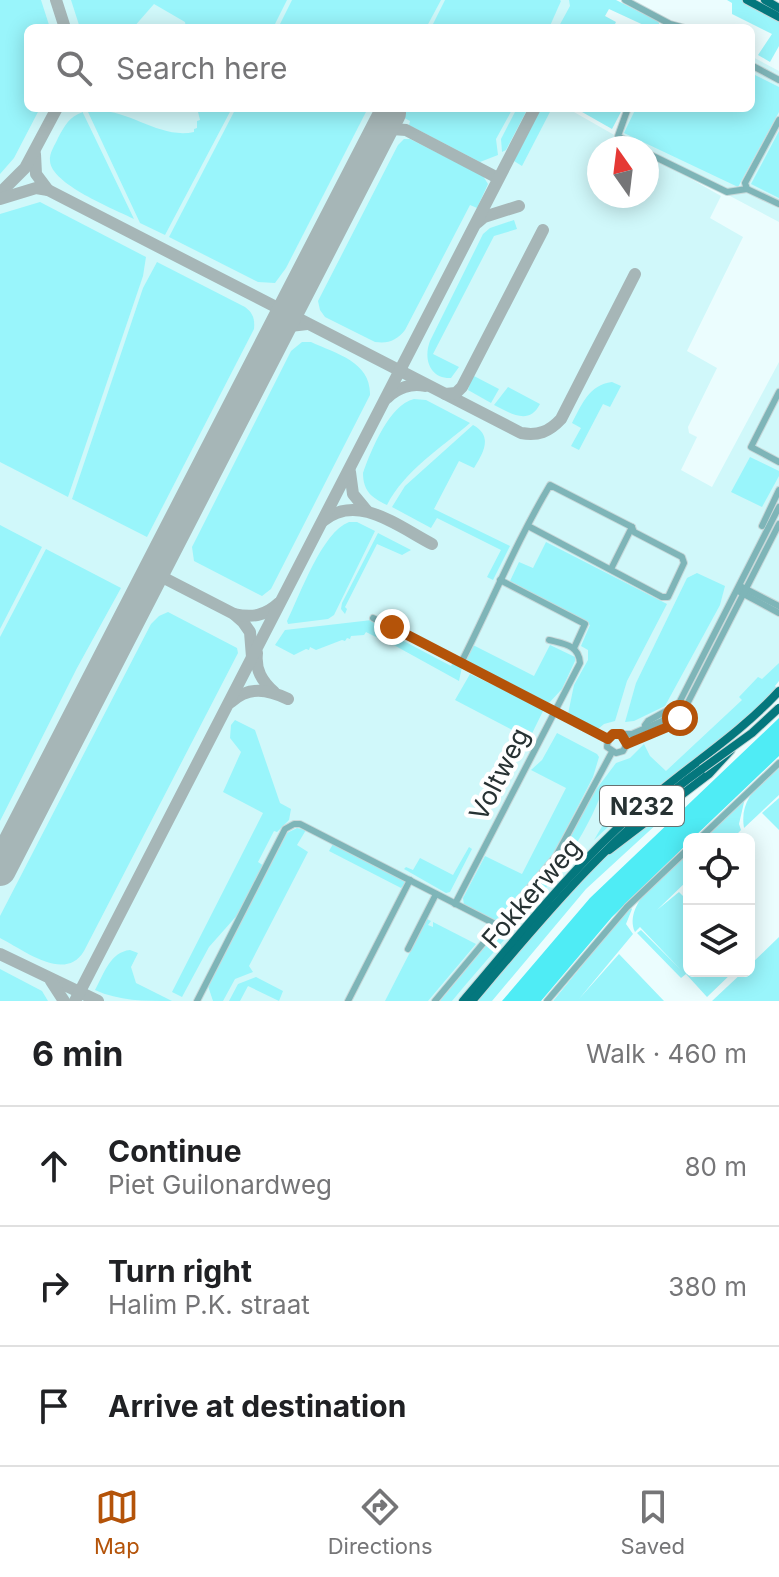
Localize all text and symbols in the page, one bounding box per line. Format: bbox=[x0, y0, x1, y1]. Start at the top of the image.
search box bbox=[24, 24, 755, 112]
icon: search bbox=[52, 46, 96, 90]
text: Search here bbox=[116, 50, 288, 86]
north arrow bbox=[587, 136, 659, 208]
route end bbox=[374, 609, 410, 645]
route start bbox=[662, 700, 698, 736]
street label: Voltweg bbox=[463, 723, 535, 825]
road number: N232 bbox=[600, 786, 684, 826]
street label: Fokkerweg bbox=[475, 832, 587, 954]
map controls bbox=[683, 833, 755, 977]
button: locate bbox=[683, 833, 755, 905]
button: layers bbox=[683, 905, 755, 977]
text: 6 min bbox=[32, 1033, 124, 1074]
text: Walk · 460 m bbox=[586, 1038, 747, 1069]
text: Continue bbox=[108, 1133, 242, 1169]
icon: ahead bbox=[32, 1144, 76, 1188]
text: 80 m bbox=[684, 1151, 747, 1182]
text: Piet Guilonardweg bbox=[108, 1169, 332, 1200]
text: Turn right bbox=[108, 1253, 252, 1289]
icon: right bbox=[32, 1264, 76, 1308]
text: 380 m bbox=[668, 1271, 747, 1302]
text: Halim P.K. straat bbox=[108, 1289, 310, 1320]
icon: arrive bbox=[32, 1384, 76, 1428]
text: Arrive at destination bbox=[108, 1388, 406, 1424]
tab: Map bbox=[94, 1485, 140, 1559]
tab: Directions bbox=[328, 1485, 433, 1559]
tab: Saved bbox=[621, 1485, 685, 1559]

